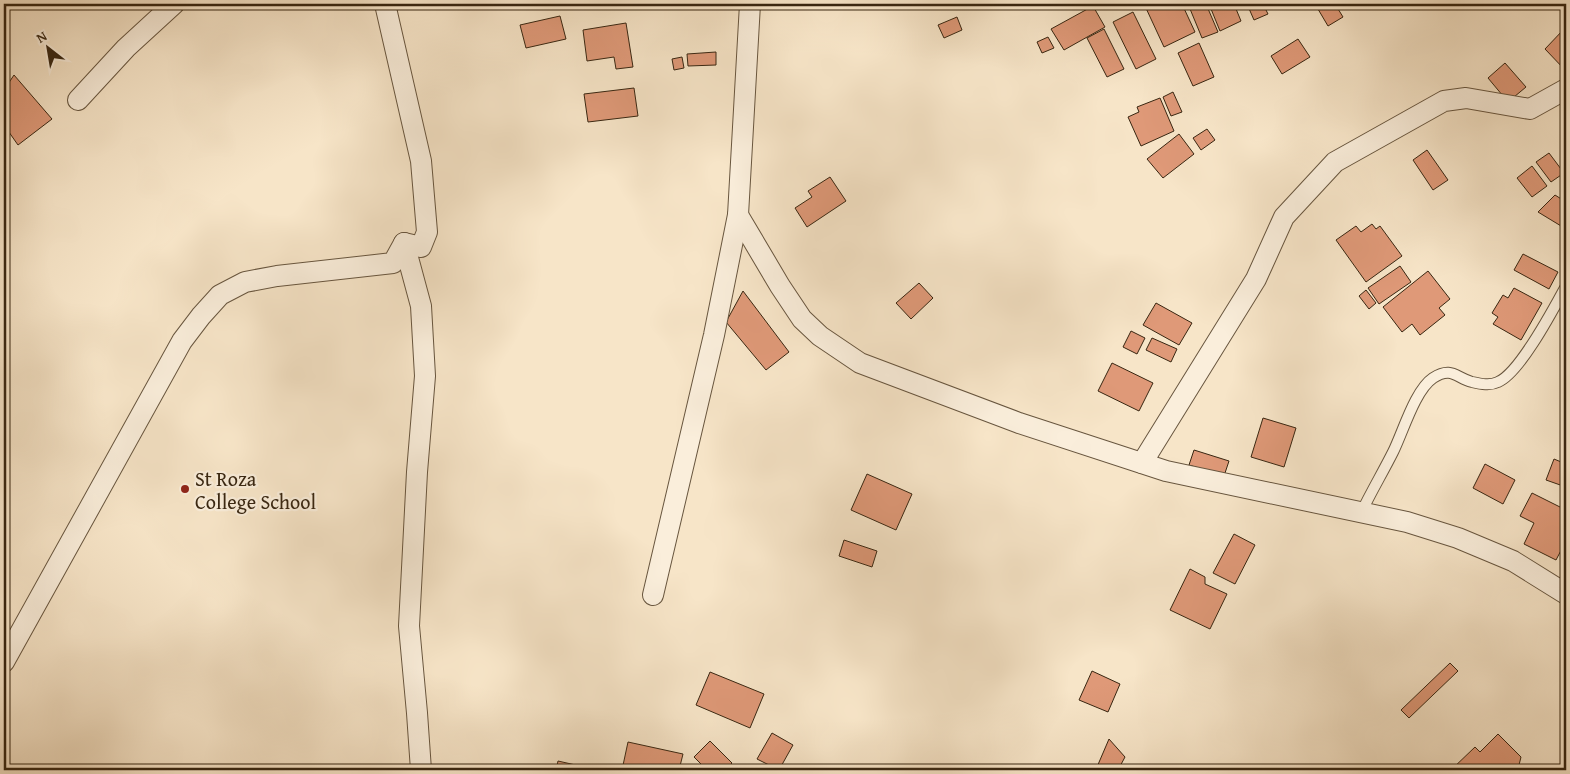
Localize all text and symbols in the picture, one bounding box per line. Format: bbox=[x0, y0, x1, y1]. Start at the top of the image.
north arrow bbox=[22, 22, 72, 72]
text: N bbox=[32, 26, 51, 48]
place label: St Roza College School bbox=[195, 464, 316, 516]
marker: St Roza College School bbox=[179, 483, 191, 495]

